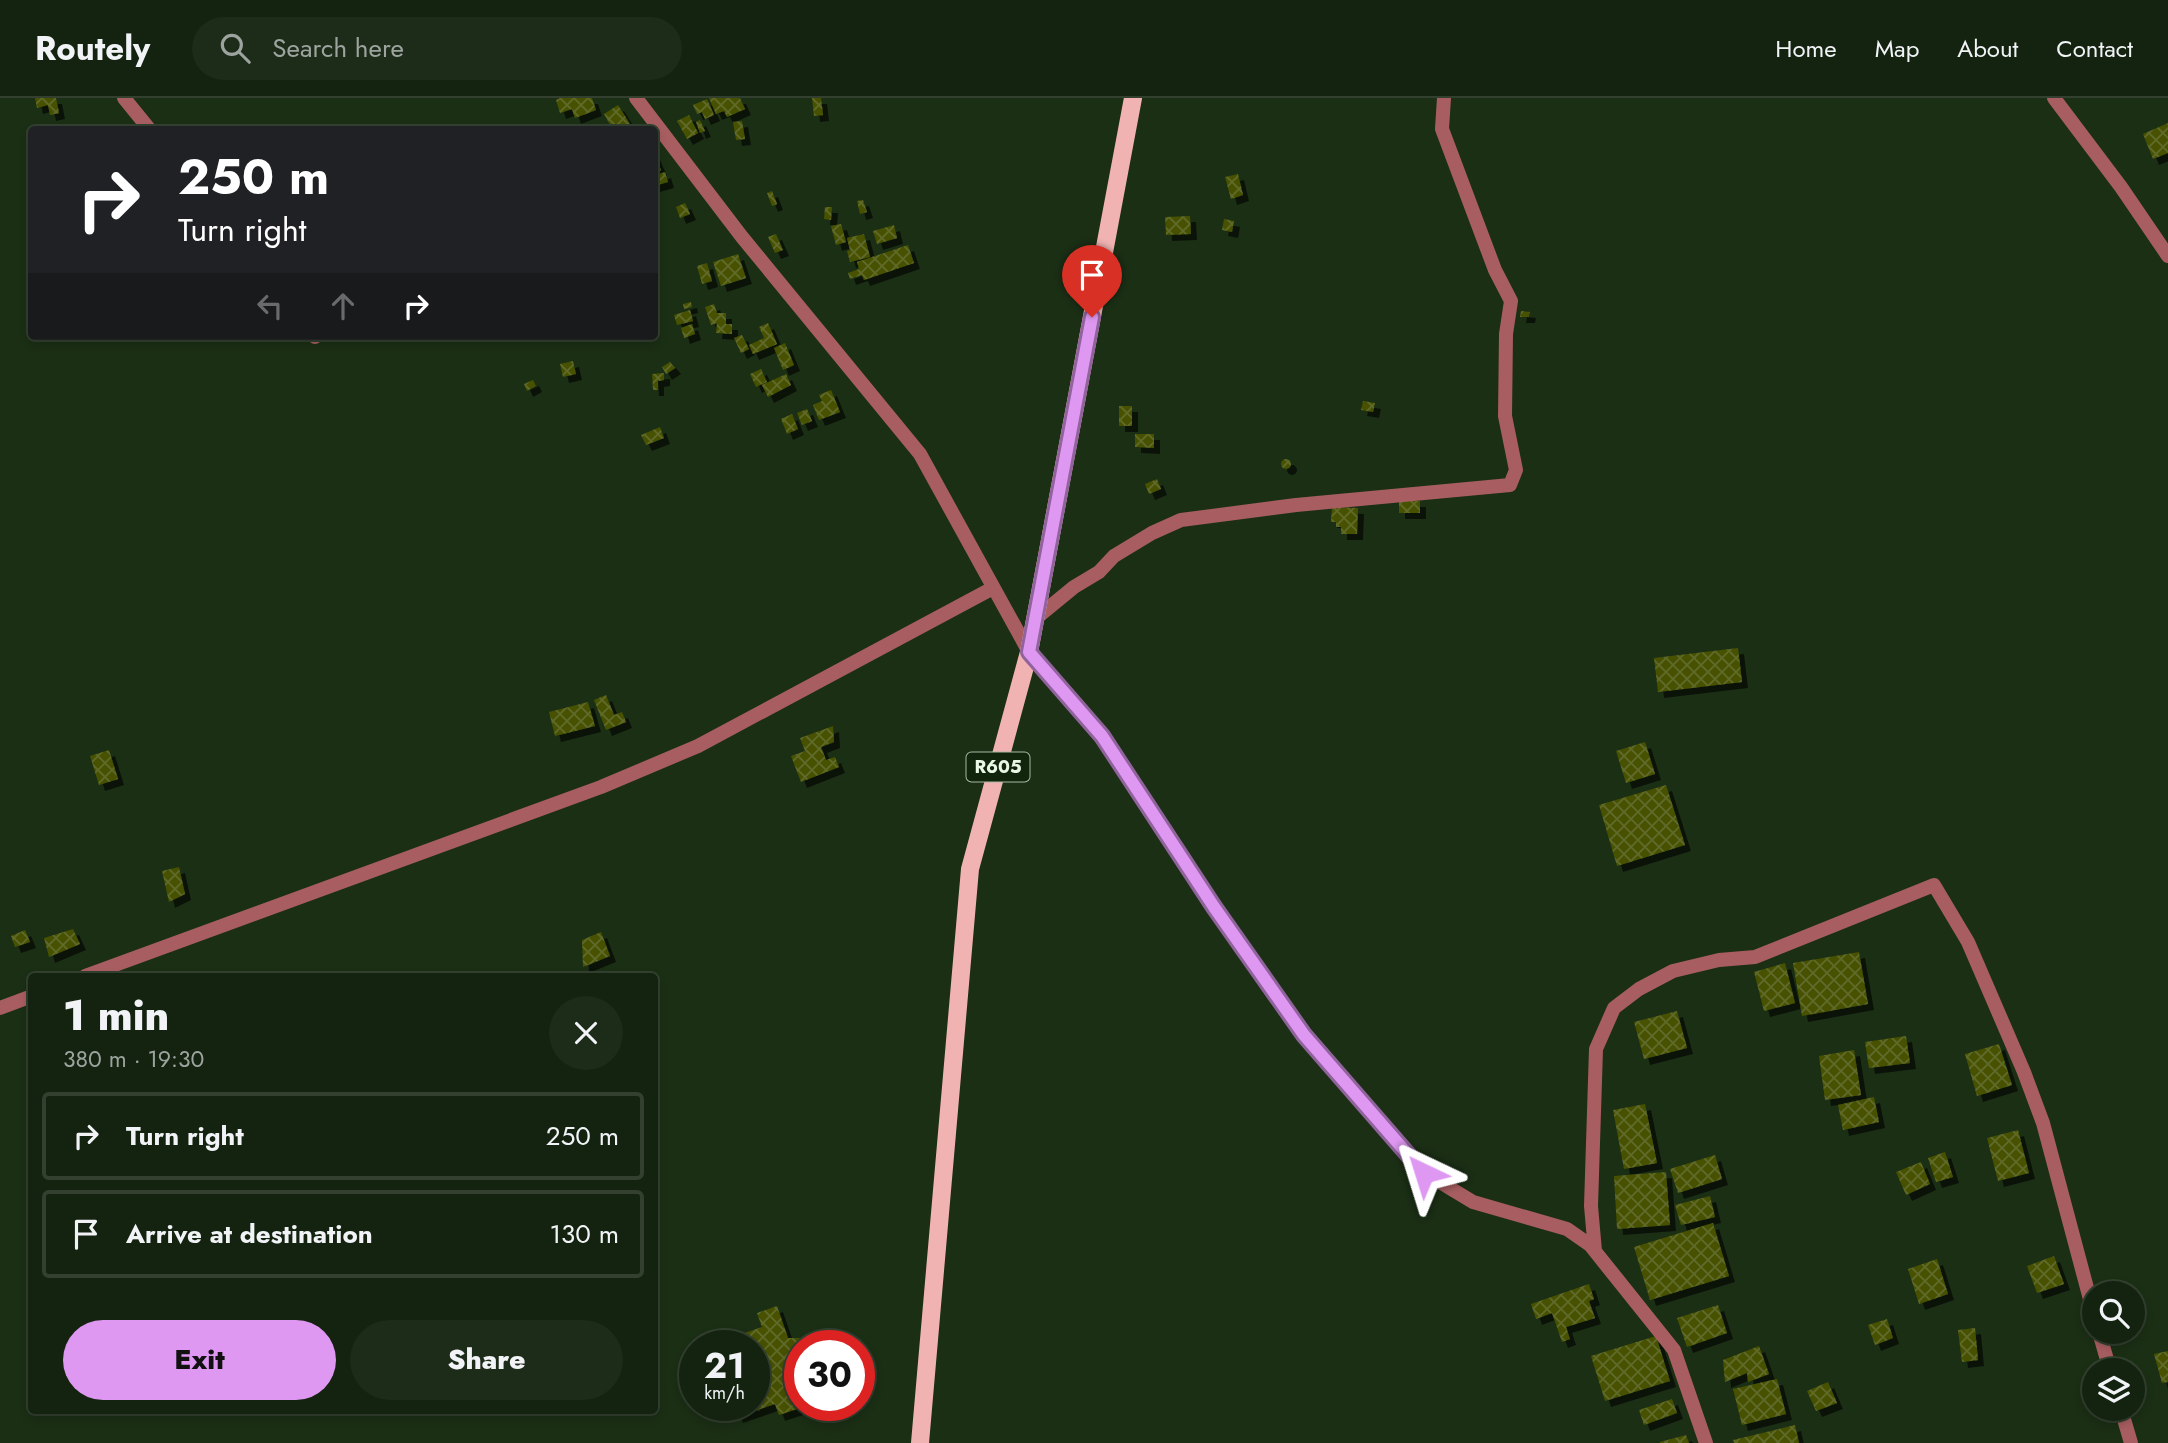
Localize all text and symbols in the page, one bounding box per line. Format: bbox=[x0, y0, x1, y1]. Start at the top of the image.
search box bbox=[192, 17, 682, 80]
text: Routely bbox=[35, 25, 150, 72]
icon: search bbox=[216, 29, 254, 67]
text: Search here bbox=[272, 29, 404, 67]
text: Home bbox=[1775, 31, 1837, 66]
text: Map bbox=[1875, 31, 1919, 66]
text: About bbox=[1957, 31, 2018, 66]
text: Contact bbox=[2056, 31, 2133, 66]
text: 250 m bbox=[178, 142, 329, 212]
icon: right bbox=[63, 154, 154, 245]
text: Turn right bbox=[178, 207, 307, 253]
pin bbox=[1062, 245, 1122, 317]
icon: arrive bbox=[1073, 256, 1111, 294]
icon: left bbox=[251, 287, 289, 325]
icon: ahead bbox=[324, 287, 362, 325]
icon: right bbox=[397, 287, 435, 325]
road number: R605 bbox=[967, 752, 1030, 782]
text: 1 min bbox=[63, 985, 169, 1046]
button: close bbox=[549, 996, 623, 1070]
text: 380 m · 19:30 bbox=[63, 1042, 204, 1076]
icon: right bbox=[67, 1117, 105, 1155]
text: Turn right bbox=[126, 1117, 244, 1155]
text: 250 m bbox=[546, 1117, 619, 1155]
position arrow bbox=[1387, 1136, 1461, 1210]
icon: arrive bbox=[67, 1215, 105, 1253]
text: Arrive at destination bbox=[126, 1215, 373, 1253]
text: 130 m bbox=[549, 1215, 619, 1253]
map controls bbox=[2082, 1281, 2145, 1421]
button: search bbox=[2082, 1281, 2145, 1344]
button: Exit bbox=[63, 1320, 336, 1400]
button: Share bbox=[350, 1320, 623, 1400]
speed limit sign: 30 bbox=[784, 1330, 875, 1421]
text: 21 bbox=[704, 1341, 745, 1391]
button: layers bbox=[2082, 1358, 2145, 1421]
text: km/h bbox=[704, 1380, 745, 1406]

